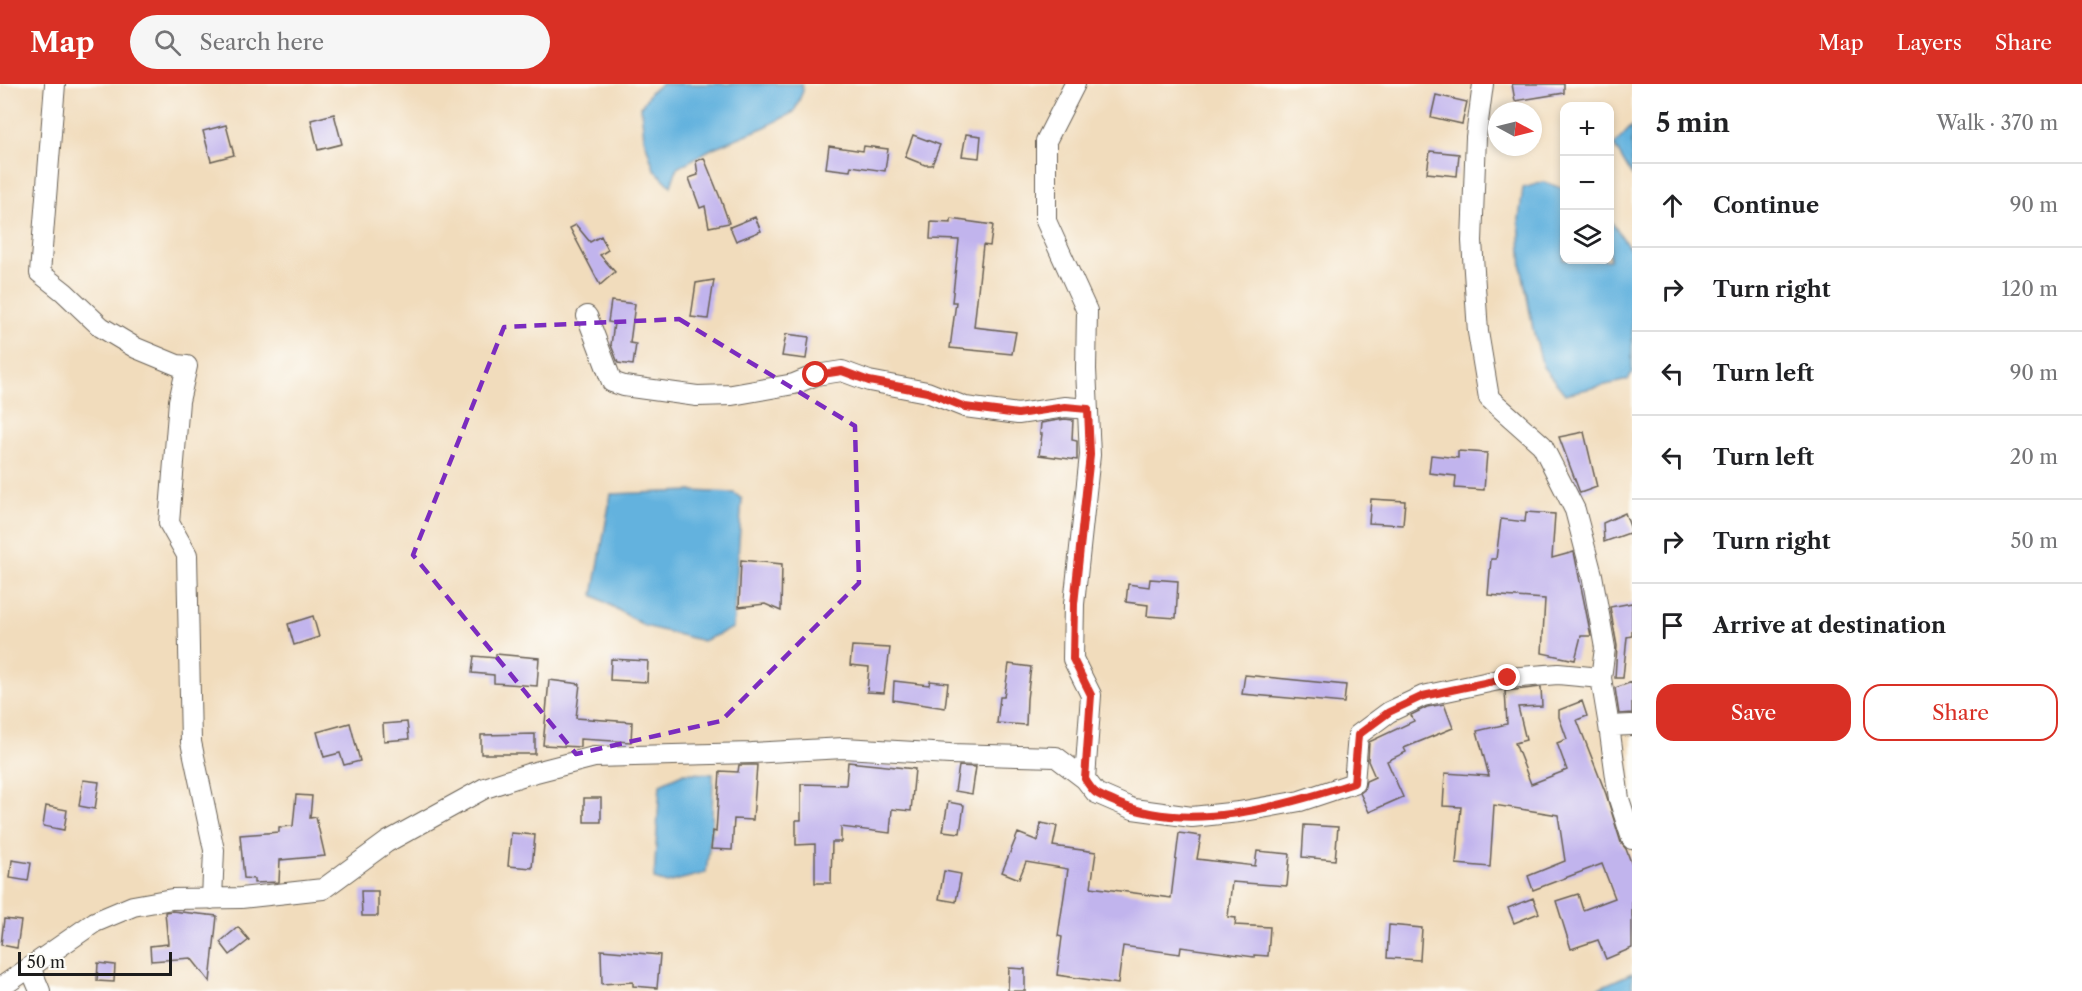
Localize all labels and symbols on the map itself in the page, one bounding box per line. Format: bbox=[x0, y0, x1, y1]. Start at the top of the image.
north arrow bbox=[1488, 102, 1542, 156]
route start bbox=[802, 361, 828, 387]
route end bbox=[1494, 664, 1520, 690]
scale bar bbox=[18, 949, 172, 976]

